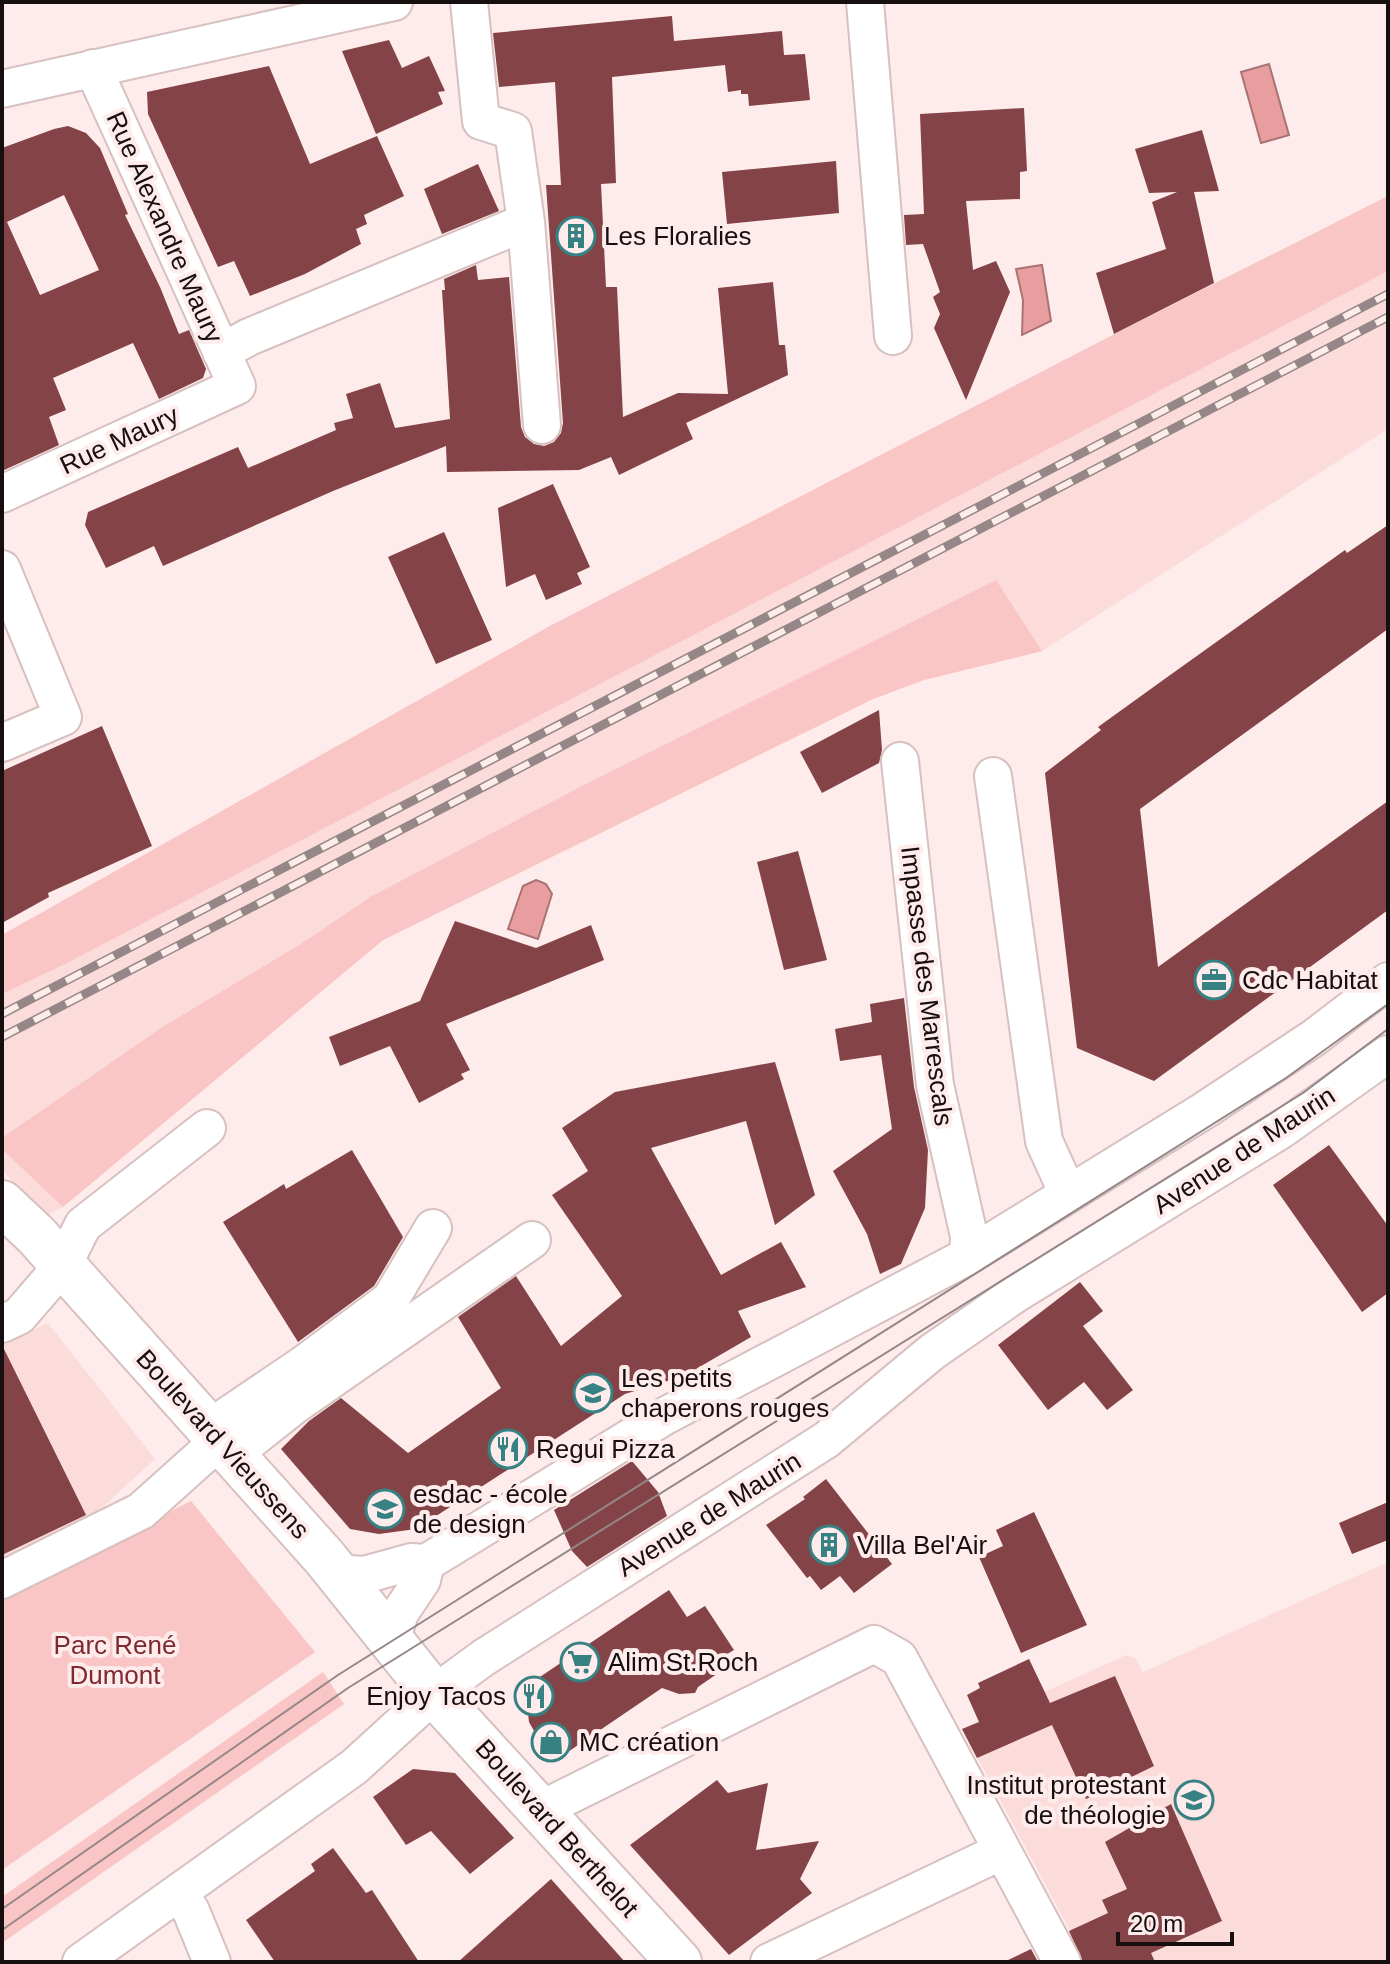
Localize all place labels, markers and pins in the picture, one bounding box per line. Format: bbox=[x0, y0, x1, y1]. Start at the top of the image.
building icon: Les Floralies bbox=[555, 215, 597, 257]
place label: Les Floralies bbox=[604, 221, 751, 251]
office icon: Cdc Habitat bbox=[1193, 959, 1235, 1001]
place label: Cdc Habitat bbox=[1242, 965, 1379, 995]
place label: Les petits chaperons rouges bbox=[621, 1363, 829, 1423]
school or university icon: Les petits chaperons rouges bbox=[572, 1372, 614, 1414]
restaurant icon: Regui Pizza bbox=[487, 1428, 529, 1470]
place label: Regui Pizza bbox=[536, 1434, 675, 1464]
place label: esdac - école de design bbox=[413, 1479, 568, 1539]
school or university icon: esdac - école de design bbox=[364, 1488, 406, 1530]
building icon: Villa Bel'Air bbox=[808, 1524, 850, 1566]
place label: Villa Bel'Air bbox=[857, 1530, 988, 1560]
supermarket icon: Alim St.Roch bbox=[559, 1641, 601, 1683]
place label: Alim St.Roch bbox=[608, 1647, 758, 1677]
restaurant icon: Enjoy Tacos bbox=[513, 1675, 555, 1717]
place label: Enjoy Tacos bbox=[366, 1681, 506, 1711]
shop icon: MC création bbox=[530, 1721, 572, 1763]
place label: MC création bbox=[579, 1727, 719, 1757]
place label: Institut protestant de théologie bbox=[967, 1770, 1167, 1830]
school or university icon: Institut protestant de théologie bbox=[1173, 1779, 1215, 1821]

